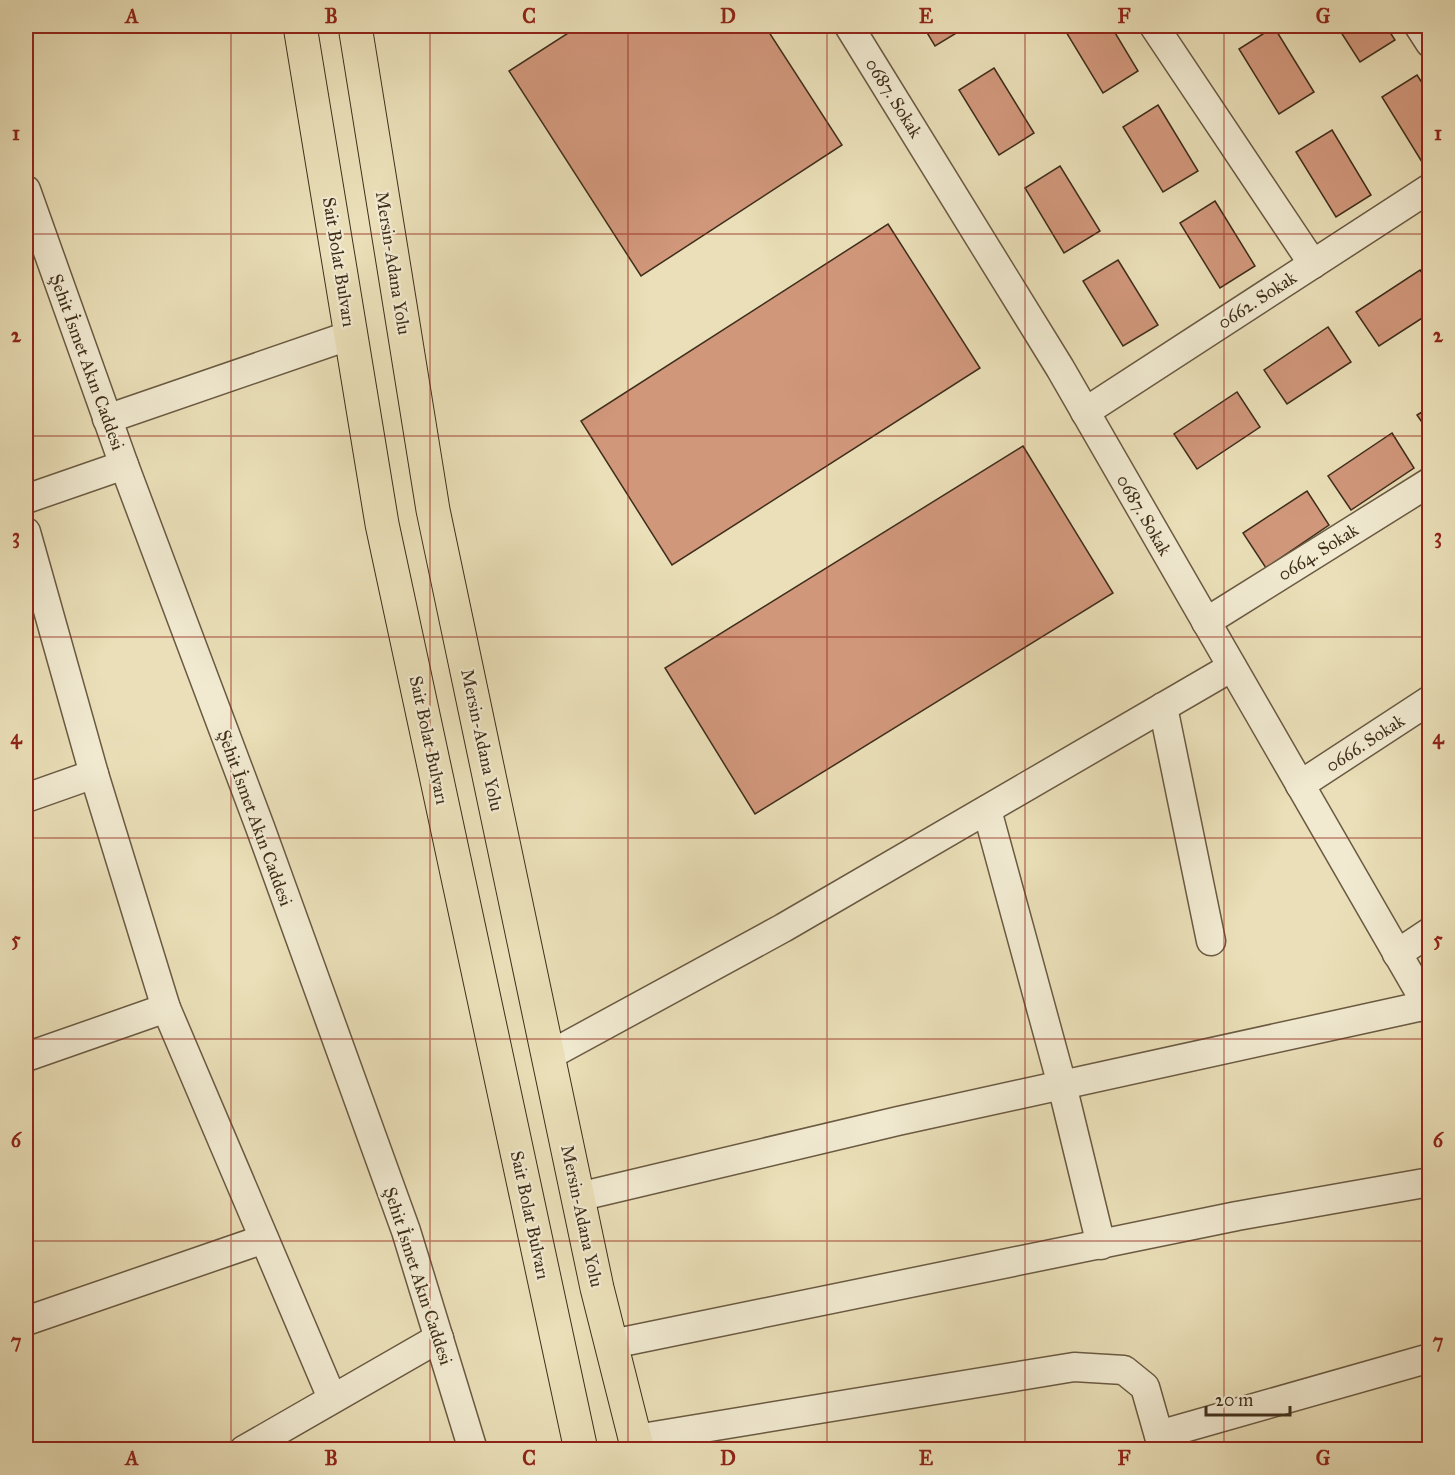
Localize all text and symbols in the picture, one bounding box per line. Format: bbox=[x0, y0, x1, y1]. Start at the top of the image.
text: A bbox=[123, 4, 139, 28]
text: B bbox=[324, 4, 338, 28]
text: C bbox=[522, 4, 536, 28]
text: D bbox=[720, 4, 736, 28]
text: E bbox=[919, 4, 934, 28]
text: F bbox=[1117, 4, 1131, 28]
text: G bbox=[1316, 4, 1331, 28]
street label: 0687. Sokak bbox=[861, 54, 928, 143]
text: 1 bbox=[12, 121, 20, 145]
text: 1 bbox=[1434, 121, 1442, 145]
street label: Mersin-Adana Yolu bbox=[371, 190, 415, 337]
street label: Sait Bolat Bulvarı bbox=[318, 196, 360, 328]
street label: 0662. Sokak bbox=[1213, 266, 1301, 334]
street label: Şehit İsmet Akın Caddesi bbox=[45, 271, 130, 453]
text: 2 bbox=[11, 323, 22, 347]
text: 2 bbox=[1433, 323, 1444, 347]
street label: 0687. Sokak bbox=[1112, 471, 1176, 560]
street label: 0664. Sokak bbox=[1274, 518, 1363, 585]
text: 3 bbox=[12, 524, 20, 549]
text: 3 bbox=[1434, 524, 1442, 549]
street label: Mersin-Adana Yolu bbox=[456, 667, 508, 814]
street label: Sait Bolat Bulvarı bbox=[405, 674, 453, 806]
street label: 0666. Sokak bbox=[1321, 709, 1409, 777]
text: 4 bbox=[10, 725, 22, 750]
text: 4 bbox=[1432, 725, 1444, 750]
street label: Şehit İsmet Akın Caddesi bbox=[213, 727, 298, 909]
text: 5 bbox=[11, 927, 21, 951]
text: 5 bbox=[1433, 927, 1443, 951]
text: 6 bbox=[11, 1128, 23, 1152]
text: 6 bbox=[1433, 1128, 1445, 1152]
street label: Mersin-Adana Yolu bbox=[556, 1143, 608, 1290]
street label: Sait Bolat Bulvarı bbox=[506, 1149, 554, 1281]
street label: Şehit İsmet Akın Caddesi bbox=[379, 1184, 458, 1368]
text: 7 bbox=[11, 1329, 22, 1353]
text: 7 bbox=[1433, 1329, 1444, 1353]
scale bar bbox=[1206, 1379, 1290, 1417]
text: 20 m bbox=[1215, 1389, 1253, 1411]
text: A bbox=[123, 1446, 139, 1470]
text: B bbox=[324, 1446, 338, 1470]
text: C bbox=[522, 1446, 536, 1470]
text: D bbox=[720, 1446, 736, 1470]
text: E bbox=[919, 1446, 934, 1470]
text: F bbox=[1117, 1446, 1131, 1470]
text: G bbox=[1316, 1446, 1331, 1470]

